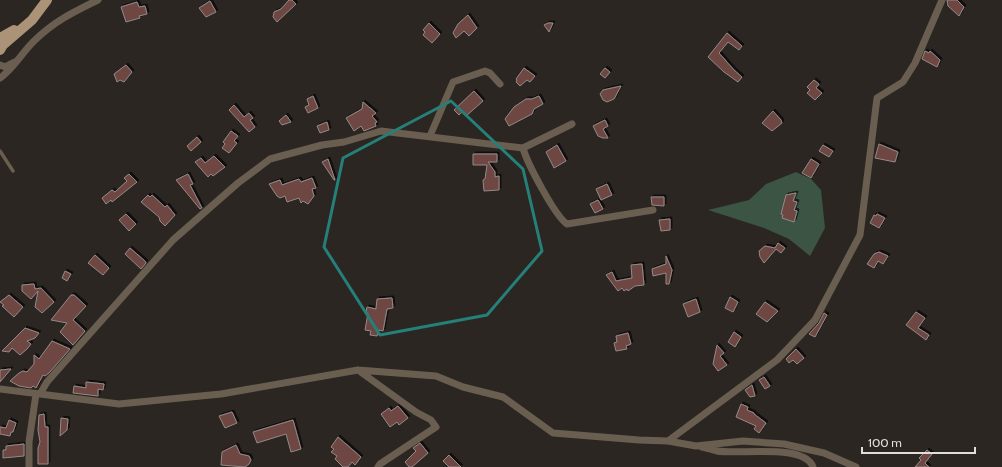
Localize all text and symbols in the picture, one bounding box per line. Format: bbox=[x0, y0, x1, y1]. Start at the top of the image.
scale bar bbox=[862, 429, 975, 455]
text: 100 m bbox=[868, 435, 902, 450]

